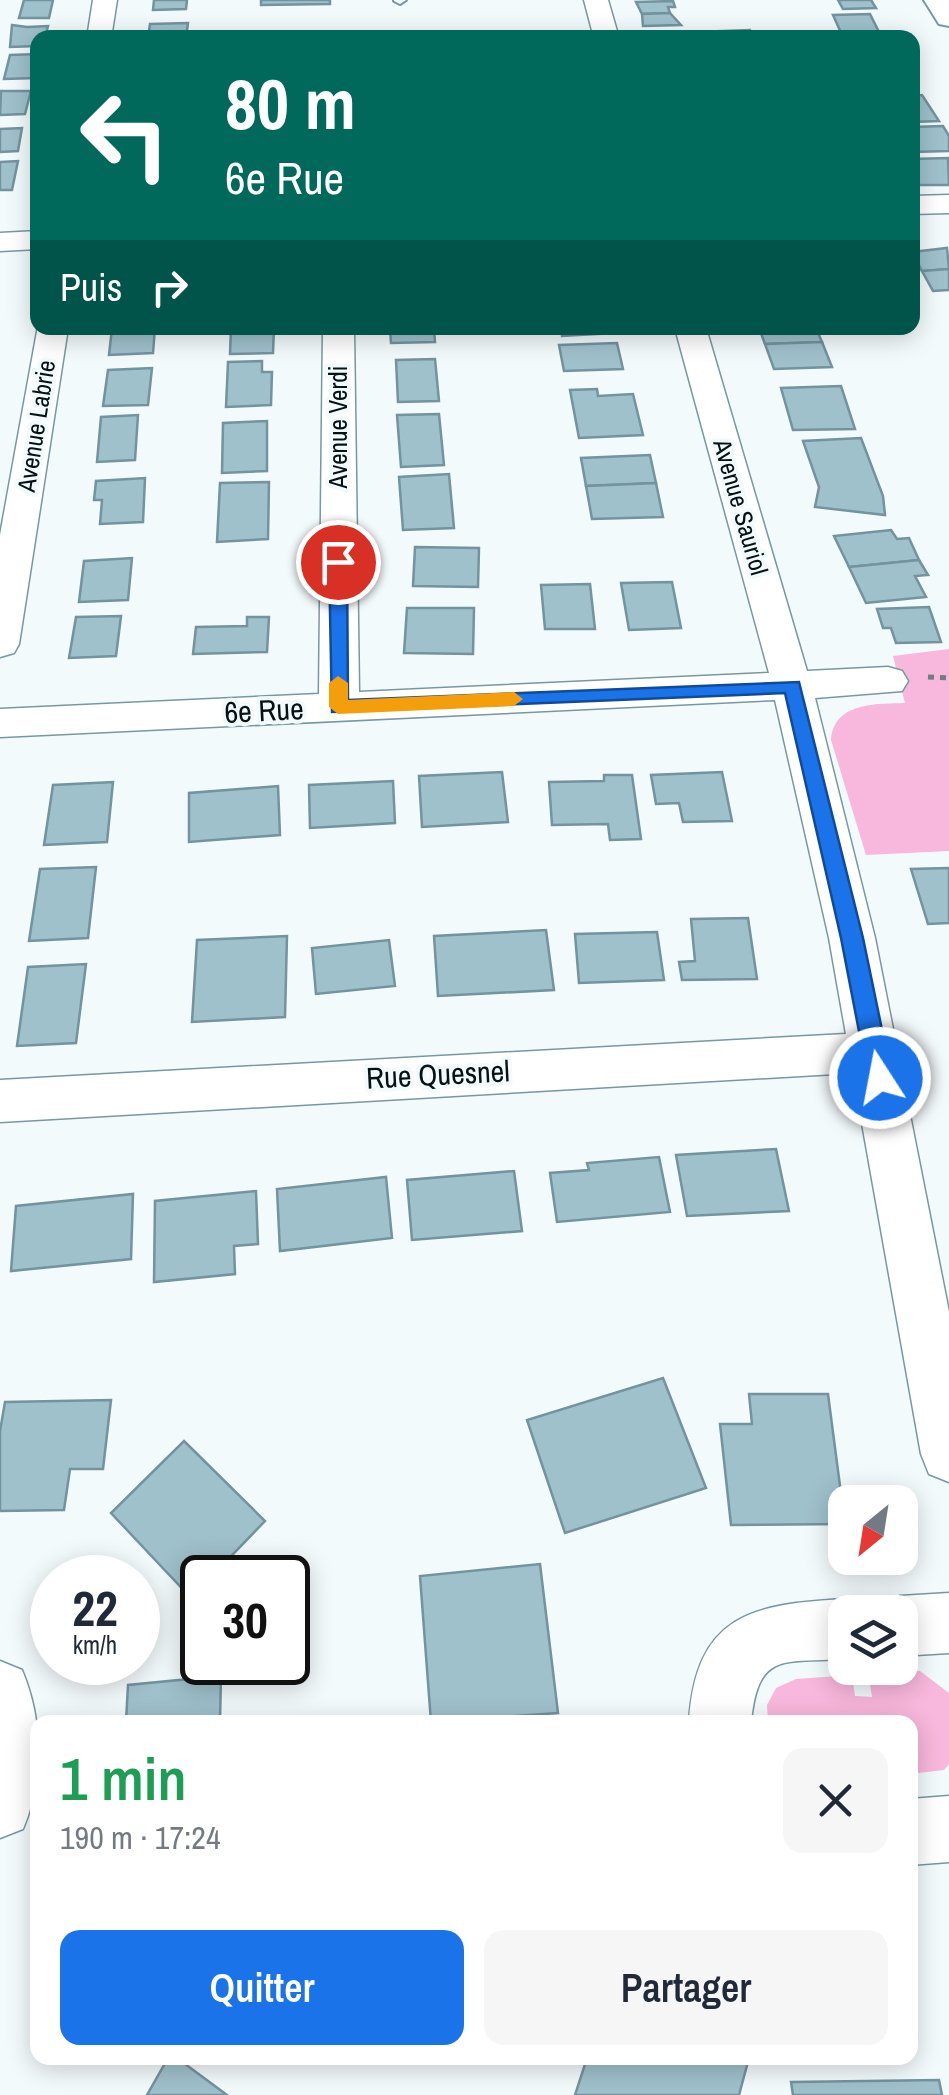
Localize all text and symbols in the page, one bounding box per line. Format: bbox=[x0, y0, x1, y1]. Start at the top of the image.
text: 80 m bbox=[225, 57, 356, 151]
icon: left bbox=[60, 70, 190, 200]
text: 6e Rue bbox=[225, 147, 344, 208]
icon: right bbox=[142, 260, 197, 315]
text: Puis bbox=[60, 262, 122, 313]
street label: Avenue Labrie bbox=[9, 358, 63, 495]
street label: Avenue Verdi bbox=[321, 366, 355, 489]
street label: Avenue Sauriol bbox=[705, 434, 777, 579]
pin bbox=[296, 520, 381, 605]
icon: arrive bbox=[311, 535, 366, 590]
street label: 6e Rue bbox=[223, 688, 305, 732]
position arrow bbox=[828, 1026, 932, 1130]
street label: Rue Quesnel bbox=[365, 1050, 511, 1098]
north arrow bbox=[828, 1485, 918, 1575]
map controls bbox=[828, 1485, 918, 1685]
speed limit sign: 30 bbox=[180, 1555, 310, 1685]
text: 22 bbox=[72, 1574, 118, 1642]
button: layers bbox=[828, 1595, 918, 1685]
text: km/h bbox=[73, 1628, 117, 1662]
text: 1 min bbox=[60, 1738, 187, 1819]
button: close bbox=[783, 1748, 888, 1853]
text: 190 m · 17:24 bbox=[60, 1816, 220, 1859]
button: Quitter bbox=[60, 1930, 464, 2045]
button: Partager bbox=[484, 1930, 888, 2045]

